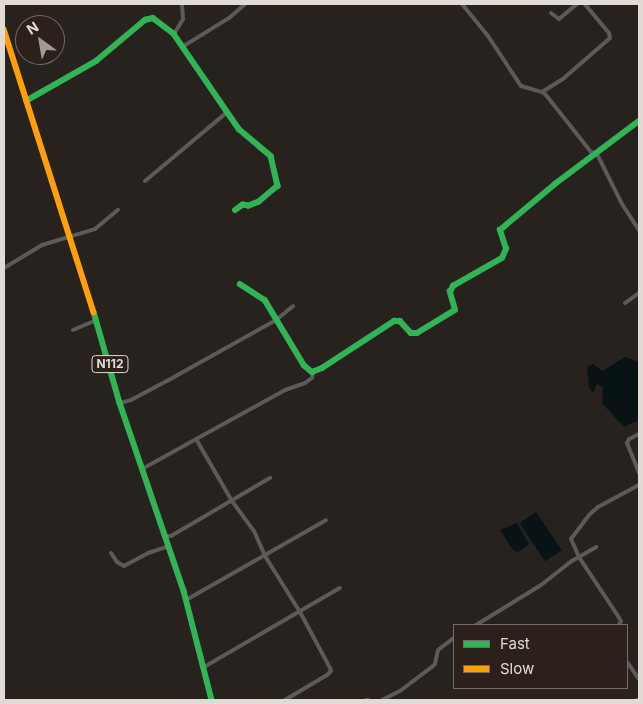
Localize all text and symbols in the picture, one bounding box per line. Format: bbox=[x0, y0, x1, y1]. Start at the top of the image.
north arrow bbox=[15, 15, 65, 65]
text: N bbox=[23, 18, 41, 38]
road number: N112 bbox=[91, 354, 129, 374]
legend bbox=[453, 624, 628, 689]
text: Fast bbox=[500, 634, 530, 653]
text: Slow bbox=[500, 659, 534, 678]

